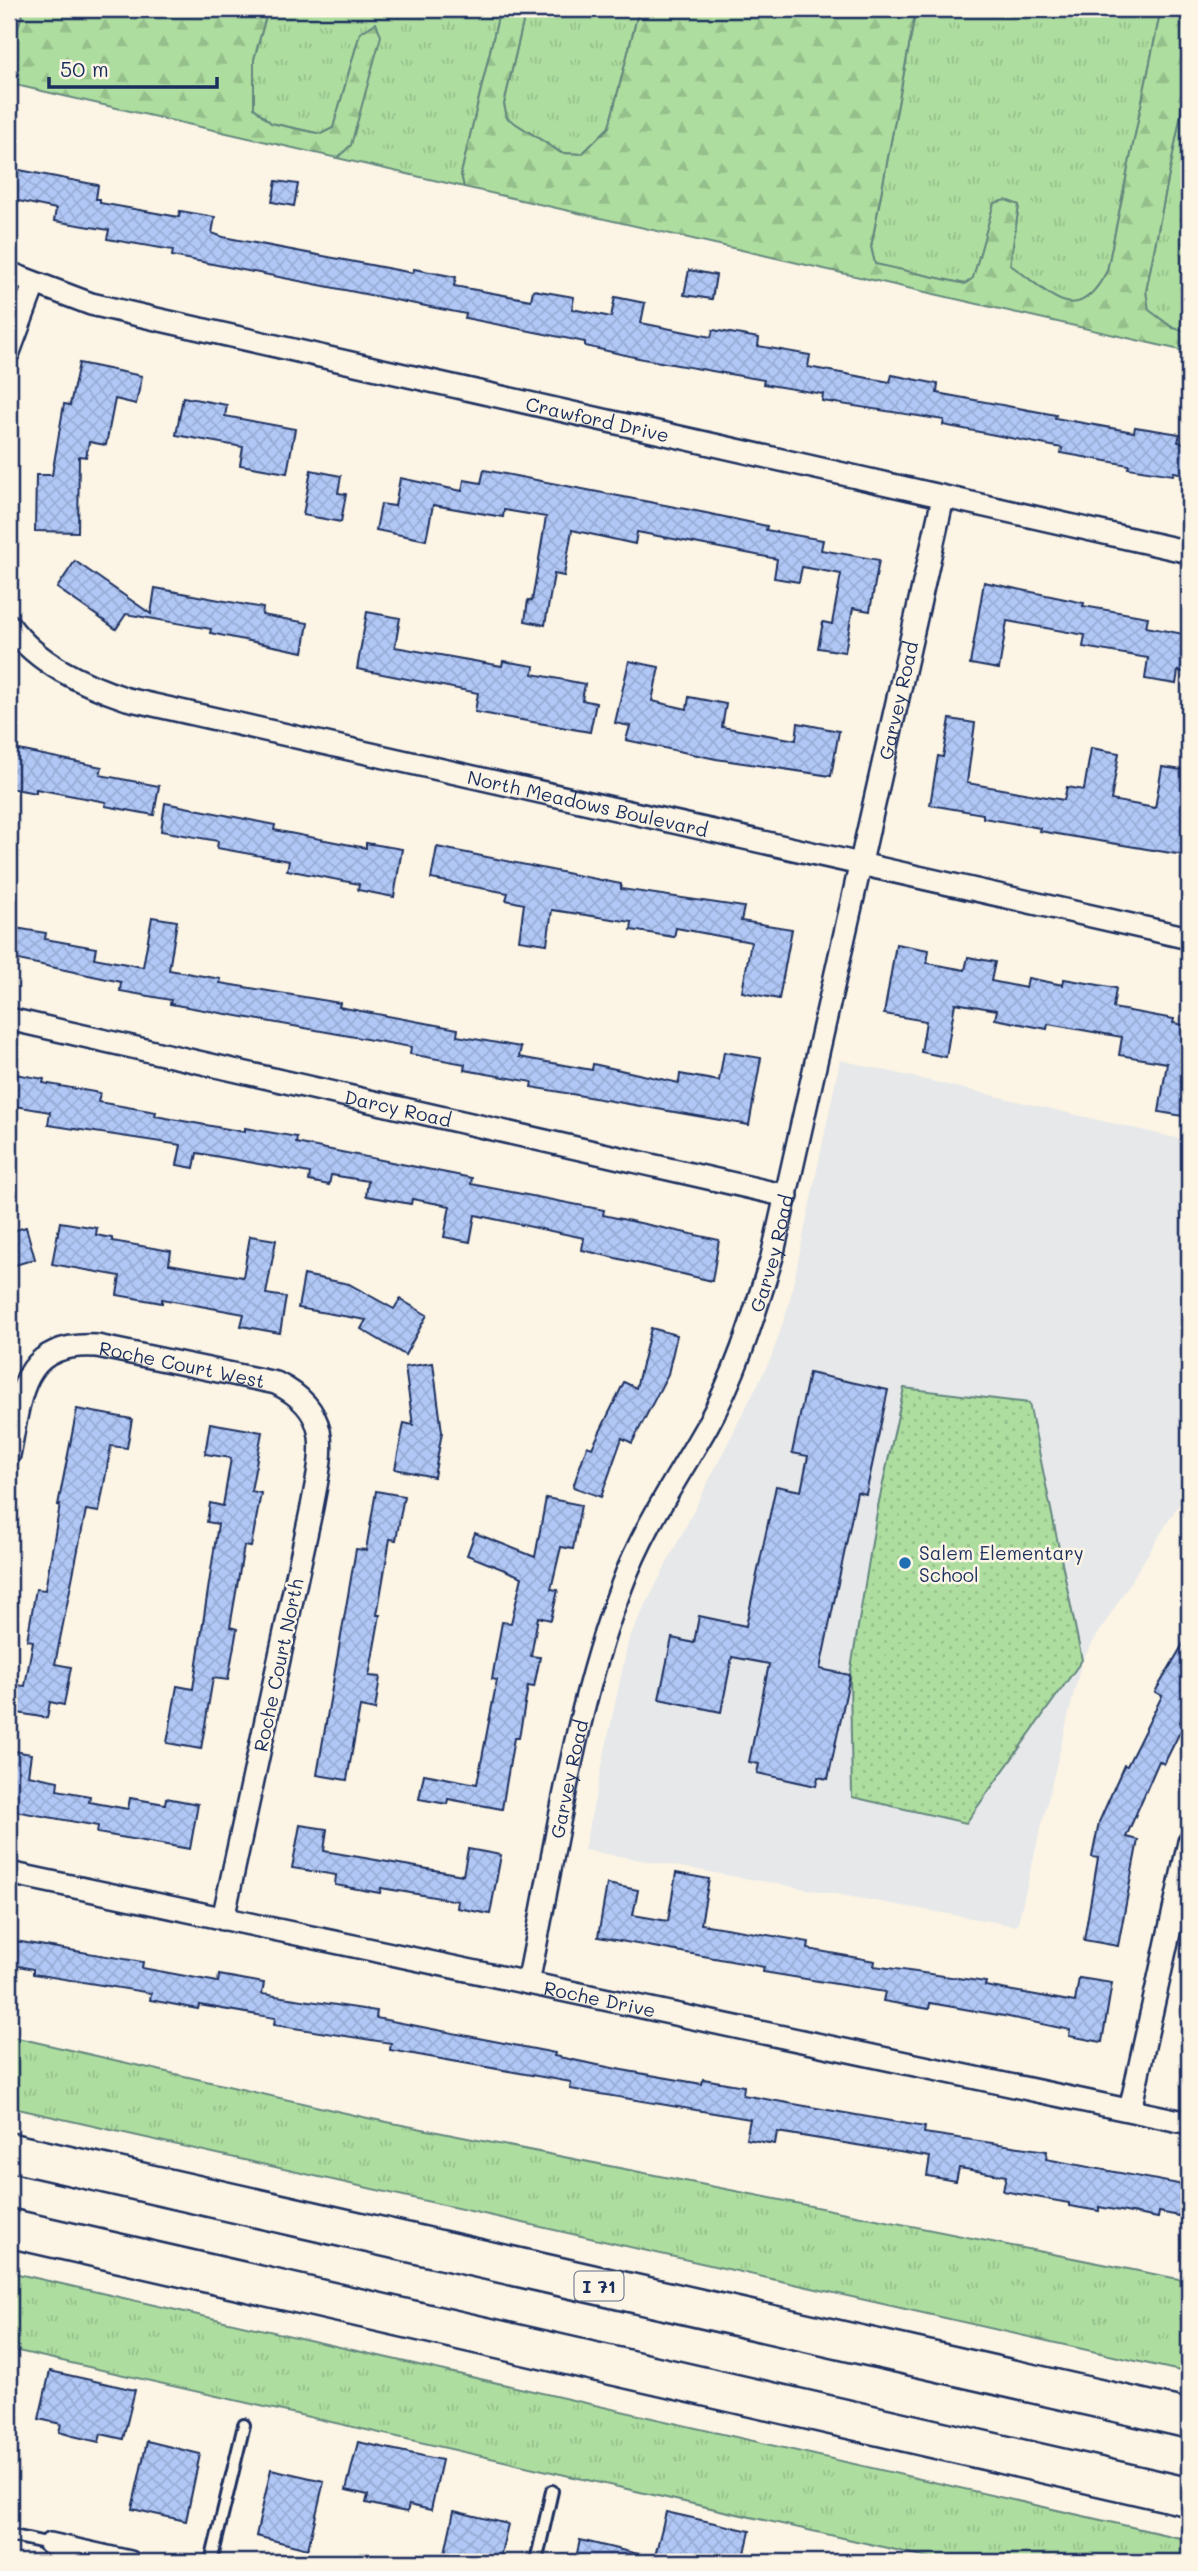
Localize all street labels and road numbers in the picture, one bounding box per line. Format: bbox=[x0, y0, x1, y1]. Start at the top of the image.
street label: Crawford Drive bbox=[523, 390, 672, 447]
street label: Garvey Road bbox=[872, 639, 923, 762]
street label: North Meadows Boulevard bbox=[465, 764, 711, 842]
street label: Darcy Road bbox=[342, 1083, 454, 1132]
street label: Garvey Road bbox=[743, 1192, 798, 1315]
street label: Roche Court West bbox=[97, 1334, 267, 1393]
street label: Roche Court North bbox=[247, 1576, 309, 1754]
street label: Garvey Road bbox=[544, 1717, 593, 1840]
street label: Roche Drive bbox=[542, 1974, 658, 2022]
road number: I 71 bbox=[574, 2272, 624, 2300]

